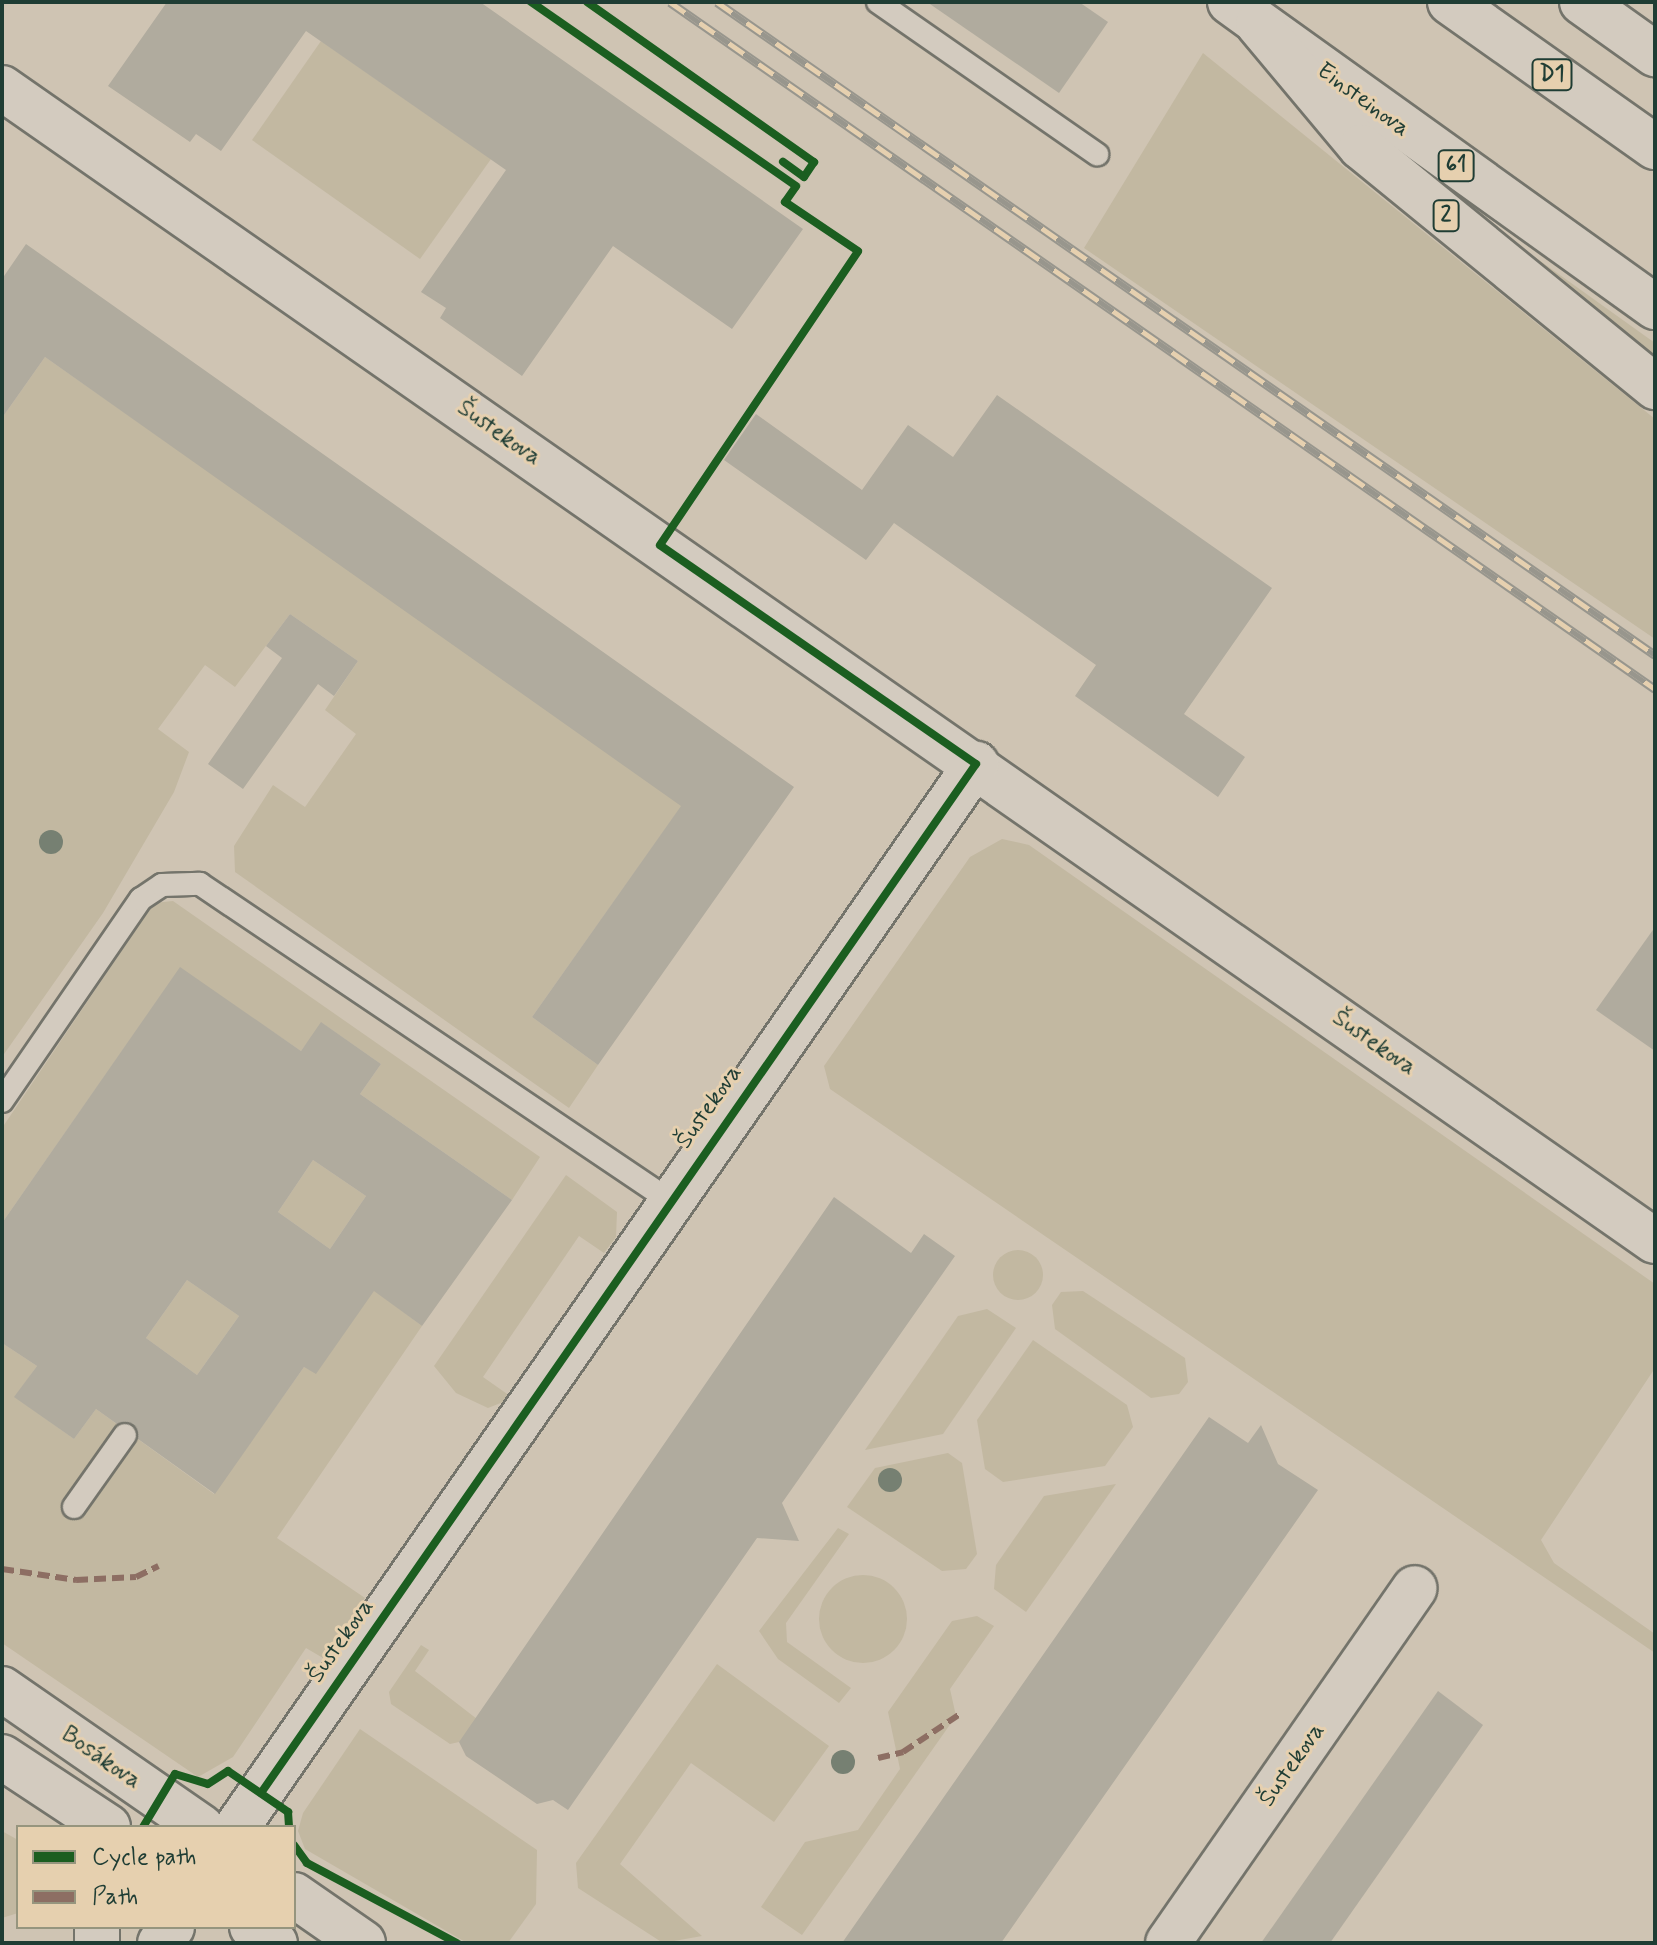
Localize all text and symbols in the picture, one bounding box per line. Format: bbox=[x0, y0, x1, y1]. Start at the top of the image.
street label: Einsteinova bbox=[1311, 57, 1415, 143]
road number: D1 bbox=[1530, 57, 1574, 93]
road number: 61 bbox=[1436, 148, 1476, 184]
road number: 2 bbox=[1432, 198, 1460, 234]
street label: Šustekova bbox=[452, 394, 546, 472]
street label: Šustekova bbox=[1327, 1004, 1421, 1082]
street label: Šustekova bbox=[670, 1060, 748, 1154]
street label: Šustekova bbox=[302, 1594, 380, 1688]
street label: Šustekova bbox=[1253, 1718, 1331, 1812]
street label: Bosákova bbox=[56, 1720, 146, 1796]
legend bbox=[16, 1825, 296, 1929]
text: Cycle path bbox=[92, 1842, 197, 1873]
text: Path bbox=[92, 1882, 138, 1913]

